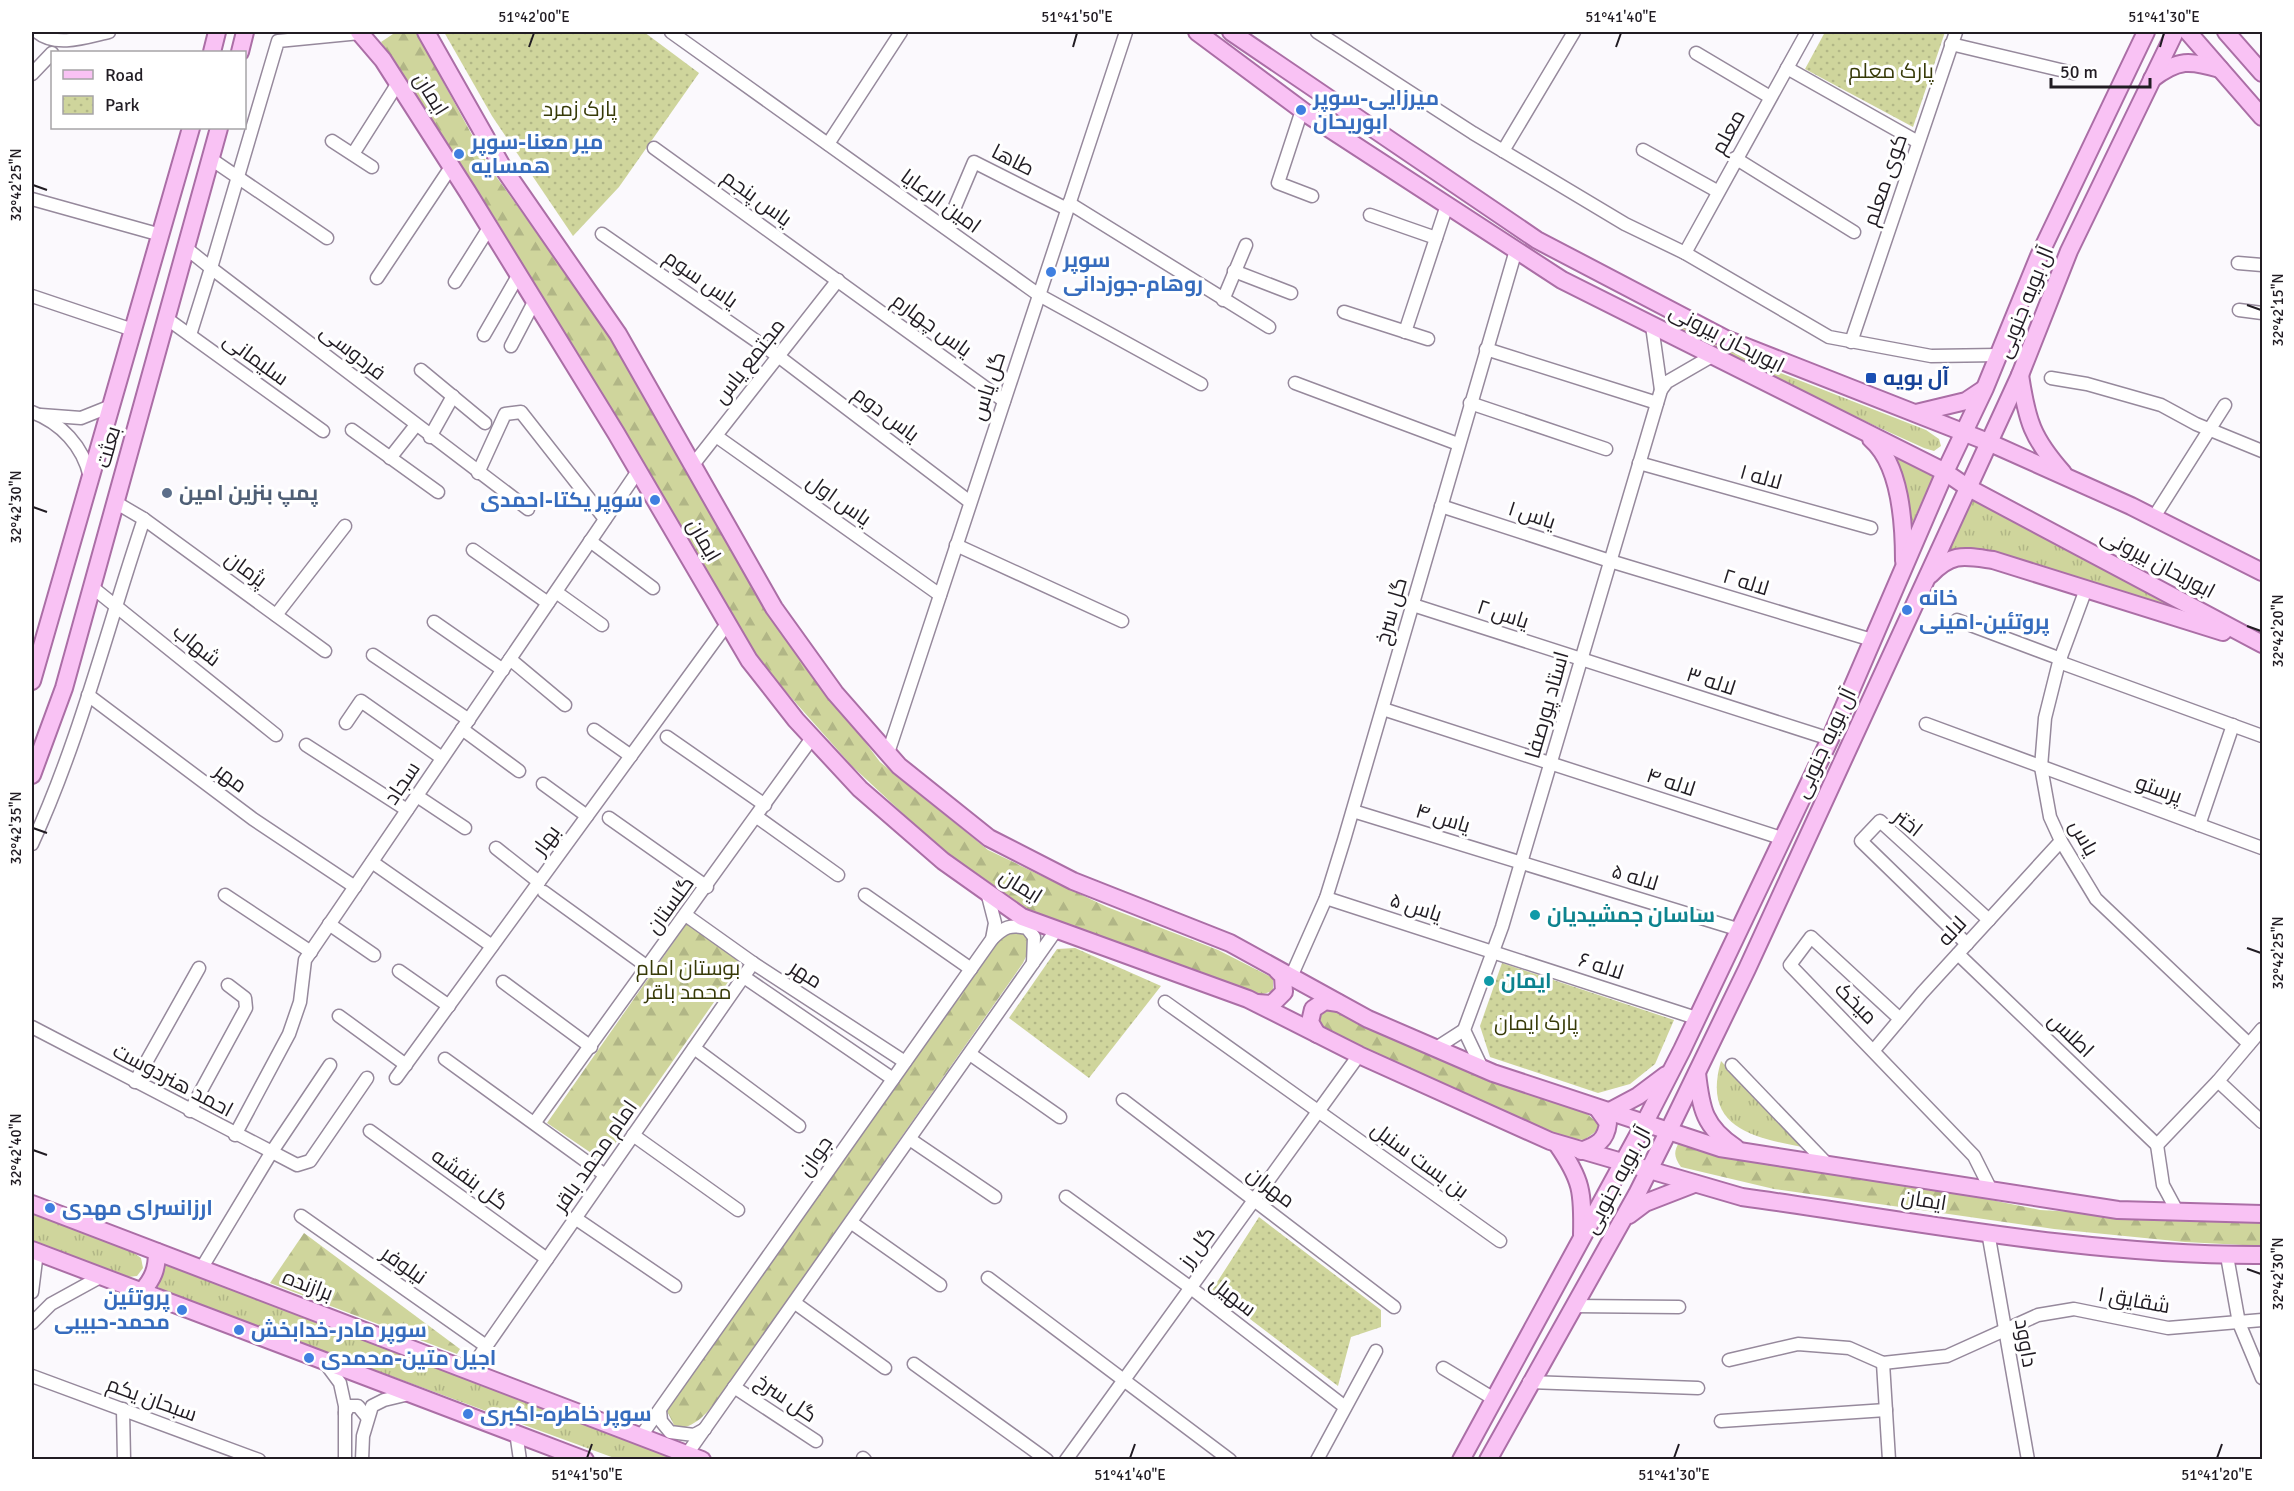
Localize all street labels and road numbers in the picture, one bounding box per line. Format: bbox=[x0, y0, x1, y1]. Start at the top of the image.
street label: ایمان bbox=[408, 68, 454, 120]
street label: معلم bbox=[1705, 105, 1752, 159]
street label: کوی معلم bbox=[1857, 130, 1914, 230]
street label: طاها bbox=[987, 138, 1039, 182]
street label: امین الرعایا bbox=[896, 163, 986, 239]
street label: یاس پنجم bbox=[716, 164, 797, 233]
street label: آل بویه جنوبی bbox=[1991, 242, 2059, 362]
street label: یاس سوم bbox=[658, 244, 743, 315]
street label: یاس چهارم bbox=[886, 287, 977, 364]
street label: ابوریحان بیرونی bbox=[1665, 298, 1789, 378]
street label: مجتمع یاس bbox=[707, 313, 791, 410]
street label: فردوسی bbox=[315, 318, 391, 386]
street label: سلیمانی bbox=[218, 327, 294, 391]
street label: گل یاس bbox=[965, 348, 1011, 424]
street label: یاس دوم bbox=[847, 381, 925, 448]
street label: بعثت bbox=[90, 423, 126, 471]
street label: لاله ۱ bbox=[1737, 459, 1785, 495]
street label: یاس اول bbox=[802, 468, 877, 532]
street label: یاس ۱ bbox=[1505, 495, 1559, 535]
street label: ایمان bbox=[681, 514, 727, 566]
street label: ابوریحان بیرونی bbox=[2096, 522, 2220, 604]
street label: پژمان bbox=[219, 545, 272, 594]
street label: لاله ۲ bbox=[1720, 563, 1772, 601]
street label: گل سرخ bbox=[1369, 574, 1414, 648]
street label: یاس ۲ bbox=[1474, 593, 1533, 635]
street label: شهاب bbox=[168, 618, 226, 672]
street label: استاد پورصفا bbox=[1519, 648, 1576, 762]
street label: لاله ۳ bbox=[1683, 661, 1739, 701]
street label: آل بویه جنوبی bbox=[1788, 683, 1862, 802]
street label: مهر bbox=[209, 757, 252, 799]
street label: سجاد bbox=[378, 757, 426, 809]
street label: لاله ۴ bbox=[1643, 762, 1699, 802]
street label: پرستو bbox=[2132, 769, 2186, 810]
street label: یاس ۴ bbox=[1413, 797, 1474, 839]
street label: اختر bbox=[1887, 803, 1928, 842]
street label: یاس bbox=[2064, 815, 2105, 861]
street label: بهار bbox=[526, 820, 566, 861]
street label: لاله ۵ bbox=[1608, 858, 1662, 896]
street label: ایمان bbox=[995, 863, 1047, 909]
street label: گلستان bbox=[640, 871, 700, 939]
street label: یاس ۵ bbox=[1387, 886, 1446, 928]
street label: لاله bbox=[1932, 911, 1972, 951]
street label: لاله ۶ bbox=[1575, 947, 1627, 985]
street label: مهر bbox=[784, 953, 827, 994]
street label: میخک bbox=[1829, 976, 1883, 1030]
street label: اطلس bbox=[2043, 1007, 2099, 1063]
street label: احمد هنردوست bbox=[108, 1037, 238, 1123]
street label: امام محمد باقر bbox=[546, 1095, 644, 1218]
street label: بن بست سنبل bbox=[1366, 1116, 1474, 1204]
street label: آل بویه جنوبی bbox=[1578, 1121, 1656, 1238]
street label: جوان bbox=[792, 1131, 838, 1181]
street label: گل بنفشه bbox=[426, 1142, 514, 1216]
street label: مهران bbox=[1242, 1161, 1300, 1213]
street label: ایمان bbox=[1899, 1184, 1949, 1216]
street label: گل رز bbox=[1173, 1221, 1221, 1273]
street label: نیلوفر bbox=[375, 1240, 432, 1290]
street label: برازنده bbox=[279, 1264, 337, 1306]
street label: سهیل bbox=[1204, 1270, 1262, 1322]
street label: شقایق ۱ bbox=[2096, 1281, 2172, 1319]
street label: داوود bbox=[2009, 1317, 2043, 1369]
street label: گل سرخ bbox=[750, 1368, 822, 1429]
street label: سبحان یکم bbox=[103, 1371, 201, 1428]

